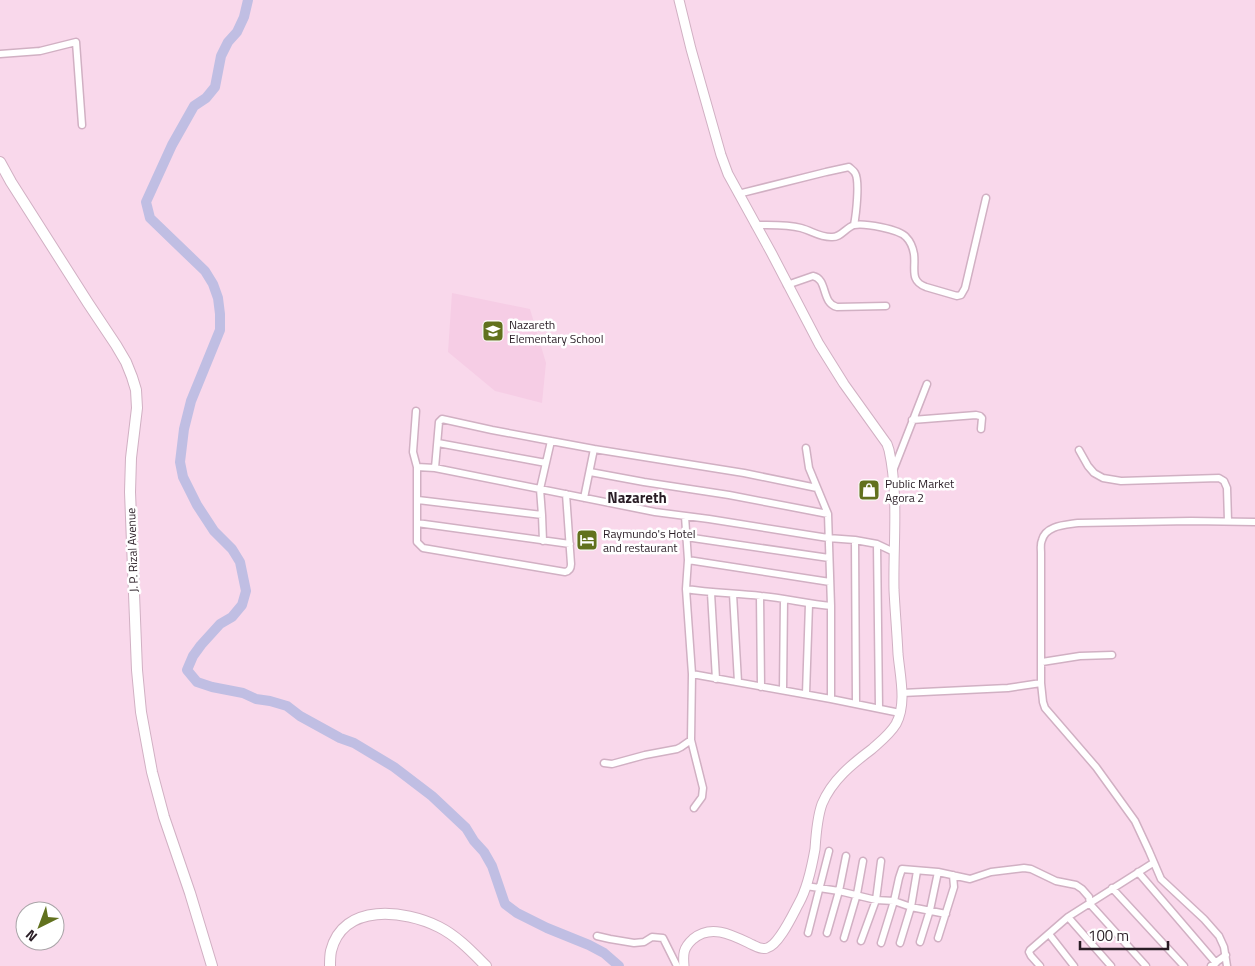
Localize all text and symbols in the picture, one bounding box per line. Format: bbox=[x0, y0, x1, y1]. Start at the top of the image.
place label: Nazareth Elementary School bbox=[509, 315, 603, 348]
school or university icon: Nazareth Elementary School bbox=[481, 319, 505, 343]
place label: Public Market Agora 2 bbox=[885, 474, 955, 507]
shop icon: Public Market Agora 2 bbox=[857, 478, 881, 502]
district label: Nazareth bbox=[607, 486, 667, 509]
street label: J. P. Rizal Avenue bbox=[121, 507, 143, 593]
place label: Raymundo's Hotel and restaurant bbox=[603, 524, 696, 557]
hotel icon: Raymundo's Hotel and restaurant bbox=[575, 528, 599, 552]
north arrow bbox=[15, 901, 65, 951]
scale bar bbox=[1080, 918, 1168, 950]
text: 100 m bbox=[1088, 924, 1129, 947]
text: N bbox=[20, 925, 42, 947]

